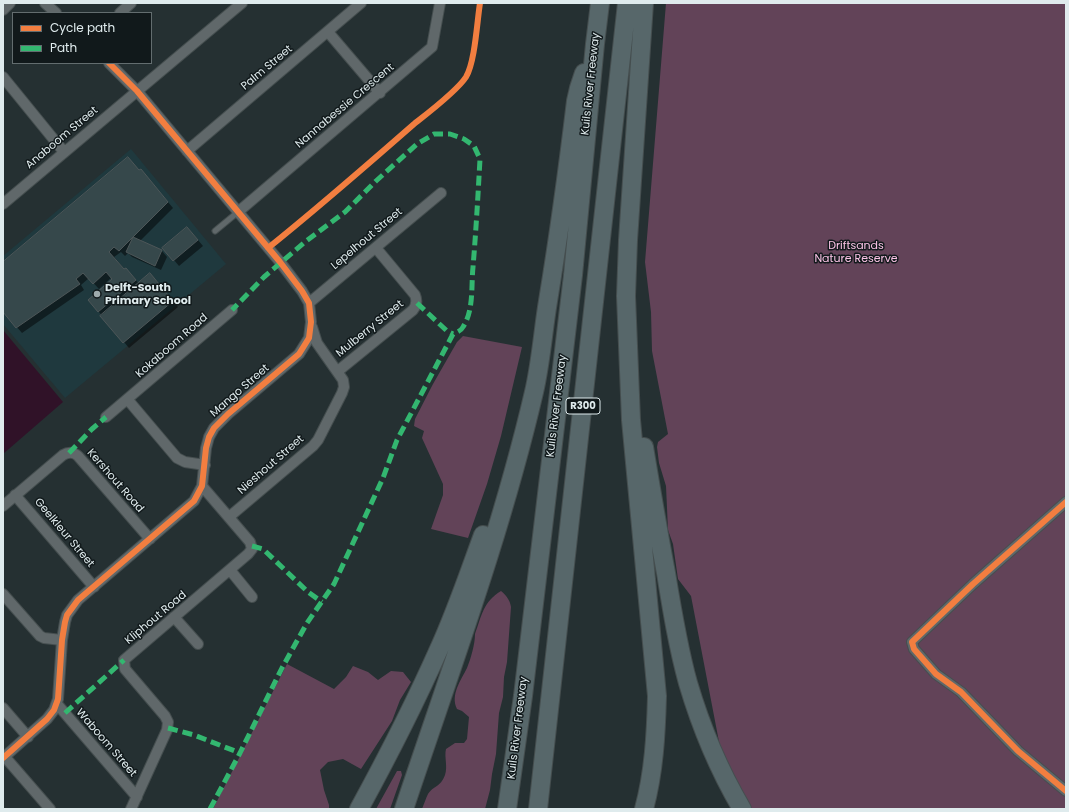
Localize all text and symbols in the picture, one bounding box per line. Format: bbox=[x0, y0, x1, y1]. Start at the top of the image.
legend bbox=[12, 12, 152, 64]
text: Cycle path bbox=[50, 19, 115, 36]
street label: Kuils River Freeway bbox=[579, 32, 603, 136]
text: Path bbox=[50, 39, 77, 56]
street label: Palm Street bbox=[239, 43, 295, 93]
street label: Nannabessie Crescent bbox=[293, 61, 397, 151]
street label: Anaboom Street bbox=[23, 104, 101, 172]
street label: Lepelhout Street bbox=[329, 205, 405, 273]
park label: Driftsands Nature Reserve bbox=[814, 239, 898, 265]
place label: Delft-South Primary School bbox=[105, 281, 191, 307]
marker: Delft-South Primary School bbox=[92, 289, 102, 299]
street label: Mulberry Street bbox=[334, 298, 406, 360]
street label: Kokaboom Road bbox=[133, 311, 211, 381]
street label: Kuils River Freeway bbox=[544, 354, 570, 458]
street label: Mango Street bbox=[208, 362, 272, 420]
road number: R300 bbox=[566, 398, 600, 414]
street label: Nieshout Street bbox=[235, 433, 307, 497]
street label: Kershout Road bbox=[84, 447, 146, 515]
street label: Geelkleur Street bbox=[31, 496, 97, 570]
street label: Kliphout Road bbox=[123, 588, 189, 648]
street label: Kuils River Freeway bbox=[505, 676, 531, 780]
street label: Waboom Street bbox=[73, 706, 139, 780]

